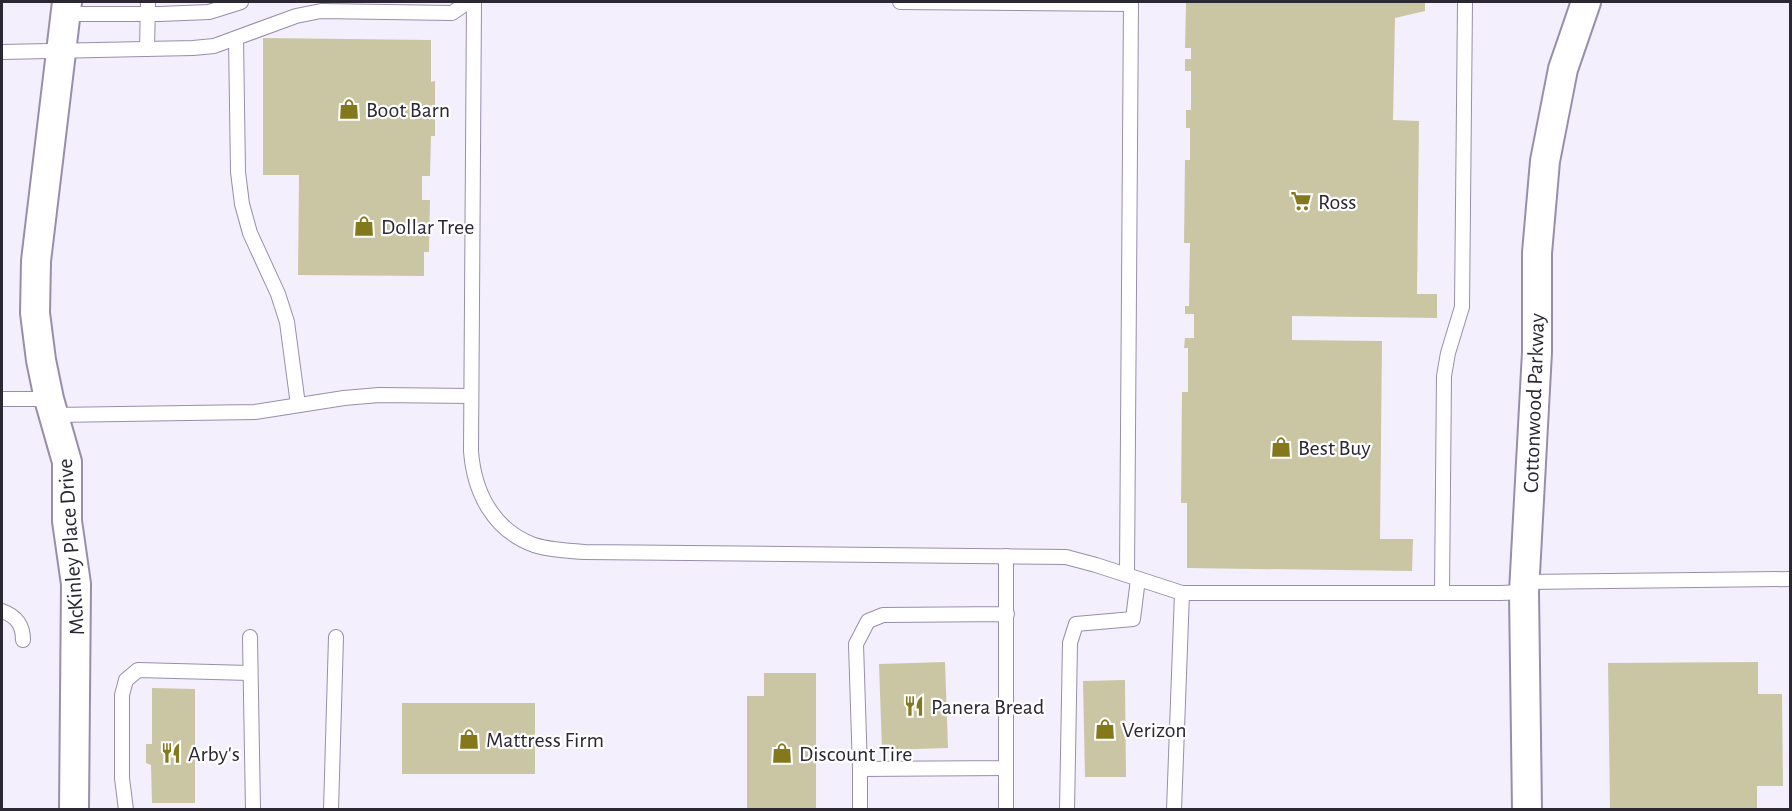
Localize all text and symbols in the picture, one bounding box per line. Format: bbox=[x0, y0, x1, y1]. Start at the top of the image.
shop icon: Boot Barn bbox=[337, 97, 361, 121]
place label: Boot Barn bbox=[366, 99, 450, 121]
supermarket icon: Ross bbox=[1289, 189, 1313, 213]
place label: Ross bbox=[1318, 191, 1357, 213]
shop icon: Dollar Tree bbox=[352, 214, 376, 238]
place label: Dollar Tree bbox=[381, 216, 474, 238]
street label: Cottonwood Parkway bbox=[1520, 312, 1548, 493]
shop icon: Best Buy bbox=[1269, 435, 1293, 459]
place label: Best Buy bbox=[1298, 437, 1371, 459]
street label: McKinley Place Drive bbox=[54, 458, 88, 636]
restaurant icon: Panera Bread bbox=[902, 694, 926, 718]
place label: Panera Bread bbox=[931, 696, 1044, 718]
shop icon: Verizon bbox=[1093, 717, 1117, 741]
place label: Verizon bbox=[1122, 719, 1187, 741]
shop icon: Mattress Firm bbox=[457, 727, 481, 751]
place label: Mattress Firm bbox=[486, 729, 604, 751]
restaurant icon: Arby's bbox=[159, 741, 183, 765]
shop icon: Discount Tire bbox=[770, 741, 794, 765]
place label: Arby's bbox=[188, 743, 240, 765]
place label: Discount Tire bbox=[799, 743, 912, 765]

